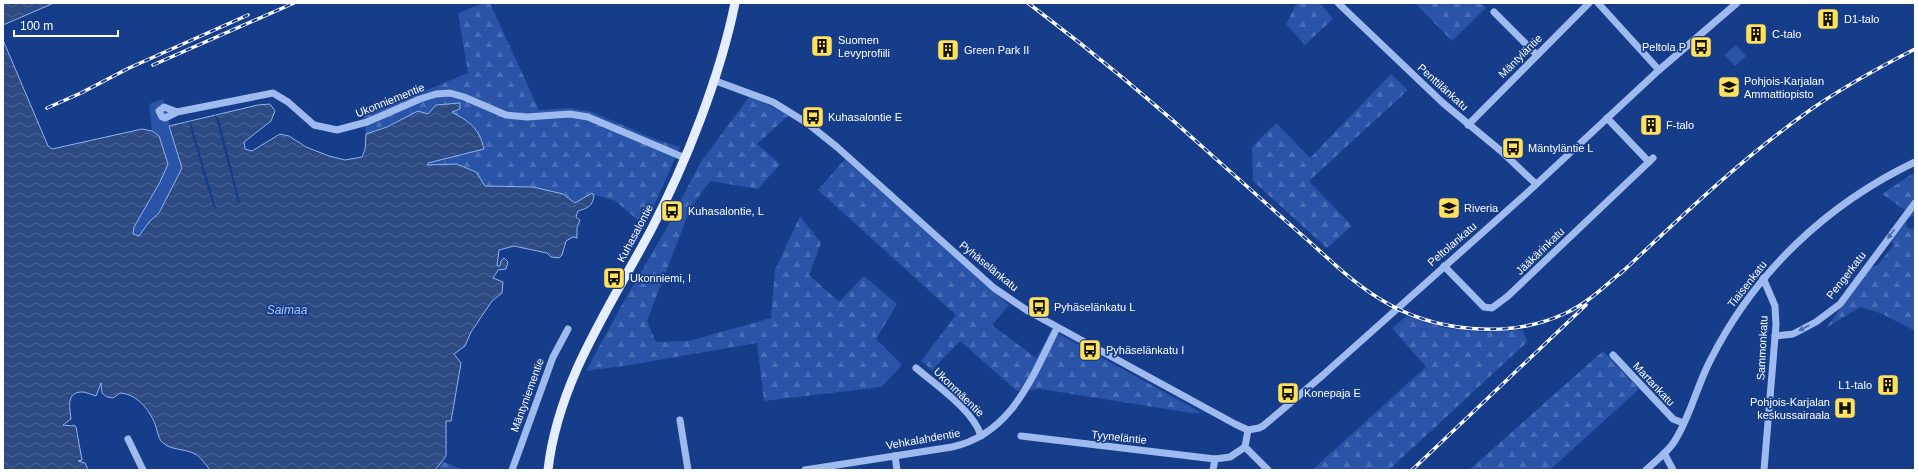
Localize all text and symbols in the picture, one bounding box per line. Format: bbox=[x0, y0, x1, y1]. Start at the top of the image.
building icon: D1-talo bbox=[1815, 6, 1841, 32]
scale bar bbox=[14, 12, 118, 38]
place label: D1-talo bbox=[1844, 13, 1879, 25]
text: 100 m bbox=[20, 19, 53, 33]
building icon: C-talo bbox=[1743, 21, 1769, 47]
place label: C-talo bbox=[1772, 28, 1801, 40]
street label: Mäntyläntie bbox=[1496, 32, 1544, 80]
building icon: Suomen Levyprofiili bbox=[809, 33, 835, 59]
place label: Suomen Levyprofiili bbox=[838, 34, 890, 59]
bus stop icon: Peltola P bbox=[1688, 34, 1714, 60]
building icon: Green Park II bbox=[935, 37, 961, 63]
place label: Peltola P bbox=[1642, 41, 1686, 53]
place label: Green Park II bbox=[964, 44, 1029, 56]
street label: Penttilänkatu bbox=[1415, 61, 1471, 113]
school or university icon: Pohjois-Karjalan Ammattiopisto bbox=[1716, 74, 1742, 100]
place label: Pohjois-Karjalan Ammattiopisto bbox=[1744, 75, 1824, 100]
street label: Ukonniementie bbox=[354, 81, 426, 119]
bus stop icon: Kuhasalontie E bbox=[800, 104, 826, 130]
place label: Kuhasalontie E bbox=[828, 111, 902, 123]
building icon: F-talo bbox=[1638, 112, 1664, 138]
place label: F-talo bbox=[1666, 119, 1694, 131]
bus stop icon: Mäntyläntie L bbox=[1500, 135, 1526, 161]
place label: Mäntyläntie L bbox=[1528, 142, 1593, 154]
school or university icon: Riveria bbox=[1436, 195, 1462, 221]
bus stop icon: Kuhasalontie, L bbox=[659, 198, 685, 224]
street label: Kuhasalontie bbox=[615, 202, 655, 264]
place label: Riveria bbox=[1464, 202, 1499, 214]
place label: Kuhasalontie, L bbox=[688, 205, 764, 217]
street label: Peltolankatu bbox=[1425, 220, 1479, 268]
street label: Jääkärinkatu bbox=[1513, 225, 1567, 277]
one-way arrow bbox=[1887, 229, 1896, 240]
street label: Pyhäselänkatu bbox=[957, 239, 1021, 293]
street label: Pengerkatu bbox=[1824, 249, 1868, 301]
street label: Tiaisenkatu bbox=[1725, 258, 1769, 310]
bus stop icon: Ukonniemi, I bbox=[601, 265, 627, 291]
place label: Ukonniemi, I bbox=[630, 272, 691, 284]
bus stop icon: Pyhäselänkatu L bbox=[1026, 294, 1052, 320]
place label: Pyhäselänkatu L bbox=[1054, 301, 1135, 313]
water label: Saimaa bbox=[267, 303, 308, 317]
street label: Sammonkatu bbox=[1754, 315, 1770, 381]
one-way arrow bbox=[1798, 325, 1810, 332]
bus stop icon: Pyhäselänkatu I bbox=[1077, 337, 1103, 363]
place label: Pyhäselänkatu I bbox=[1106, 344, 1184, 356]
street label: Mäntyniementie bbox=[508, 356, 546, 434]
street label: Martankatu bbox=[1631, 360, 1677, 408]
street label: Ukonmäentie bbox=[932, 365, 986, 419]
building icon: L1-talo bbox=[1875, 372, 1901, 398]
place label: L1-talo bbox=[1838, 379, 1872, 391]
bus stop icon: Konepaja E bbox=[1275, 380, 1301, 406]
place label: Konepaja E bbox=[1304, 387, 1361, 399]
hospital icon: Pohjois-Karjalan keskussairaala bbox=[1832, 395, 1858, 421]
place label: Pohjois-Karjalan keskussairaala bbox=[1750, 396, 1831, 421]
street label: Vehkalahdentie bbox=[885, 427, 961, 451]
street label: Tyyneläntie bbox=[1091, 428, 1147, 446]

